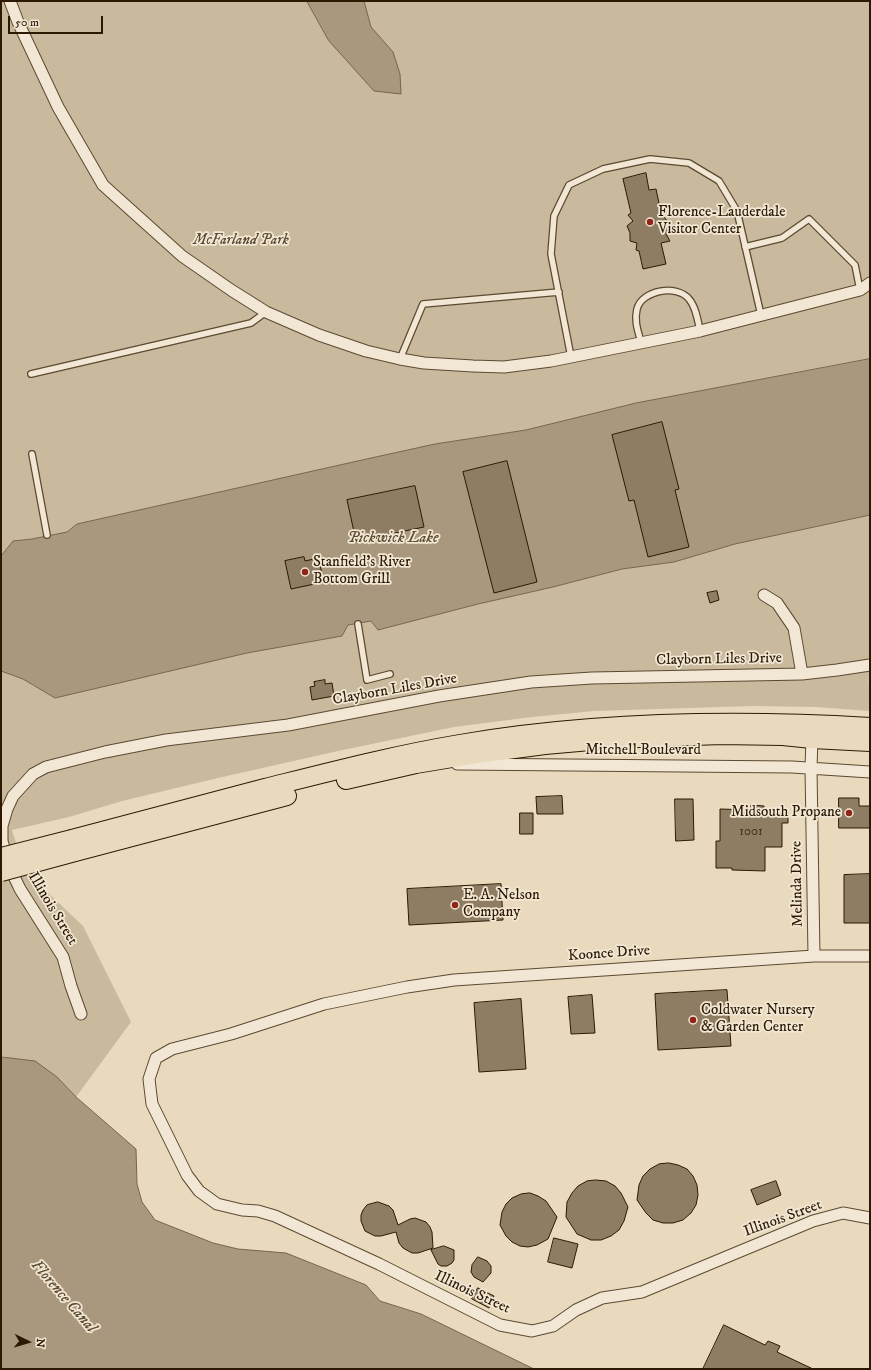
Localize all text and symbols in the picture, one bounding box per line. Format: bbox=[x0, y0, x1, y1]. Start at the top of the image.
scale bar bbox=[10, 8, 105, 34]
text: 50 m bbox=[15, 15, 39, 30]
place label: Florence-Lauderdale Visitor Center bbox=[658, 204, 785, 239]
marker: Florence-Lauderdale Visitor Center bbox=[645, 217, 655, 227]
park label: McFarland Park bbox=[193, 232, 289, 250]
water label: Pickwick Lake bbox=[348, 529, 438, 549]
place label: Stanfield's River Bottom Grill bbox=[313, 554, 411, 589]
marker: Stanfield's River Bottom Grill bbox=[300, 567, 310, 577]
street label: Clayborn Liles Drive bbox=[656, 650, 782, 670]
street label: Clayborn Liles Drive bbox=[332, 670, 458, 710]
street label: Mitchell Boulevard bbox=[585, 742, 701, 760]
place label: Midsouth Propane bbox=[731, 804, 841, 822]
marker: Midsouth Propane bbox=[844, 808, 854, 818]
house number: 1001 bbox=[739, 824, 763, 840]
street label: Melinda Drive bbox=[788, 841, 808, 927]
street label: Illinois Street bbox=[23, 869, 81, 949]
place label: E. A. Nelson Company bbox=[463, 887, 540, 922]
marker: E. A. Nelson Company bbox=[450, 900, 460, 910]
street label: Koonce Drive bbox=[567, 942, 651, 966]
place label: Coldwater Nursery & Garden Center bbox=[701, 1002, 815, 1037]
marker: Coldwater Nursery & Garden Center bbox=[688, 1015, 698, 1025]
street label: Illinois Street bbox=[742, 1197, 824, 1241]
water label: Florence Canal bbox=[26, 1257, 100, 1337]
street label: Illinois Street bbox=[431, 1268, 513, 1318]
north arrow bbox=[8, 1322, 48, 1362]
text: N bbox=[33, 1338, 47, 1348]

